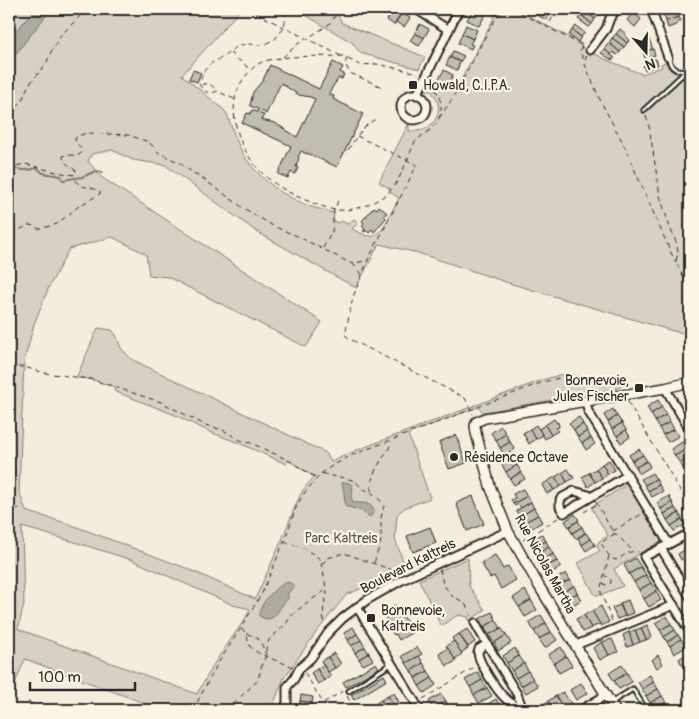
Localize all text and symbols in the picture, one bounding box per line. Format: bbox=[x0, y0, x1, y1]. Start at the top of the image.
north arrow bbox=[622, 28, 672, 78]
text: N bbox=[643, 54, 658, 73]
place label: Howald, C.I.P.A. bbox=[423, 77, 511, 94]
marker: Howald, C.I.P.A. bbox=[407, 79, 419, 91]
place label: Bonnevoie, Jules Fischer bbox=[553, 372, 629, 405]
marker: Bonnevoie, Jules Fischer bbox=[633, 382, 645, 394]
place label: Résidence Octave bbox=[464, 449, 568, 466]
marker: Résidence Octave bbox=[448, 451, 460, 463]
street label: Rue Nicolas Martha bbox=[511, 511, 579, 617]
park label: Parc Kaltreis bbox=[304, 530, 378, 547]
street label: Boulevard Kaltreis bbox=[358, 534, 459, 597]
place label: Bonnevoie, Kaltreis bbox=[381, 602, 445, 635]
marker: Bonnevoie, Kaltreis bbox=[365, 612, 377, 624]
scale bar bbox=[30, 659, 135, 691]
text: 100 m bbox=[38, 668, 81, 687]

